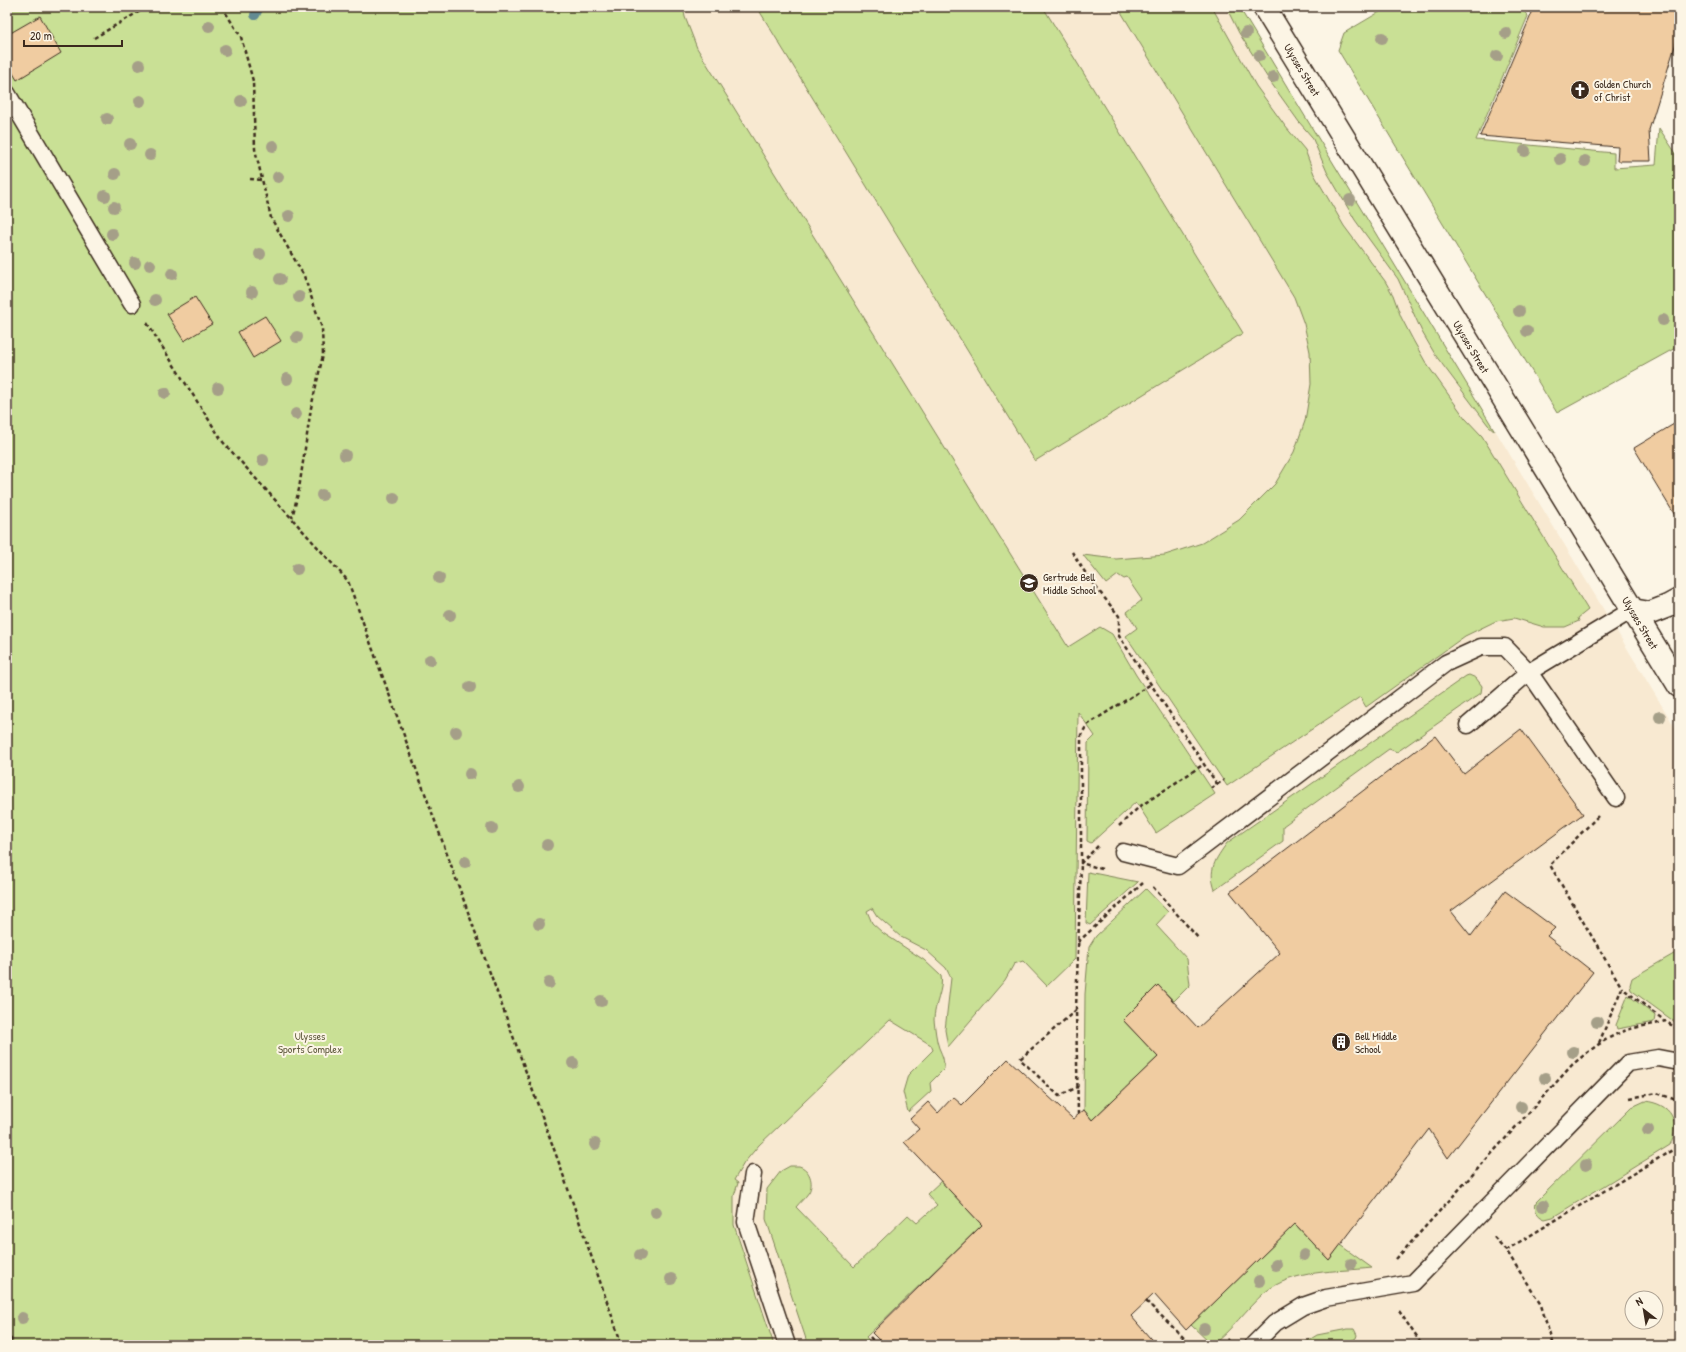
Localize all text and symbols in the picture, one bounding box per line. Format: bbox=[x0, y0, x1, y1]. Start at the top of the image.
scale bar bbox=[24, 22, 122, 48]
text: 20 m bbox=[30, 27, 52, 44]
street label: Ulysses Street bbox=[1281, 41, 1323, 99]
place label: Golden Church of Christ bbox=[1594, 77, 1651, 104]
church icon: Golden Church of Christ bbox=[1569, 79, 1591, 101]
street label: Ulysses Street bbox=[1450, 318, 1492, 376]
place label: Gertrude Bell Middle School bbox=[1043, 570, 1096, 597]
school or university icon: Gertrude Bell Middle School bbox=[1018, 572, 1040, 594]
street label: Ulysses Street bbox=[1619, 594, 1661, 652]
park label: Ulysses Sports Complex bbox=[278, 1029, 342, 1056]
place label: Bell Middle School bbox=[1355, 1029, 1398, 1056]
building icon: Bell Middle School bbox=[1330, 1031, 1352, 1053]
north arrow bbox=[1624, 1290, 1664, 1330]
text: N bbox=[1633, 1294, 1645, 1309]

